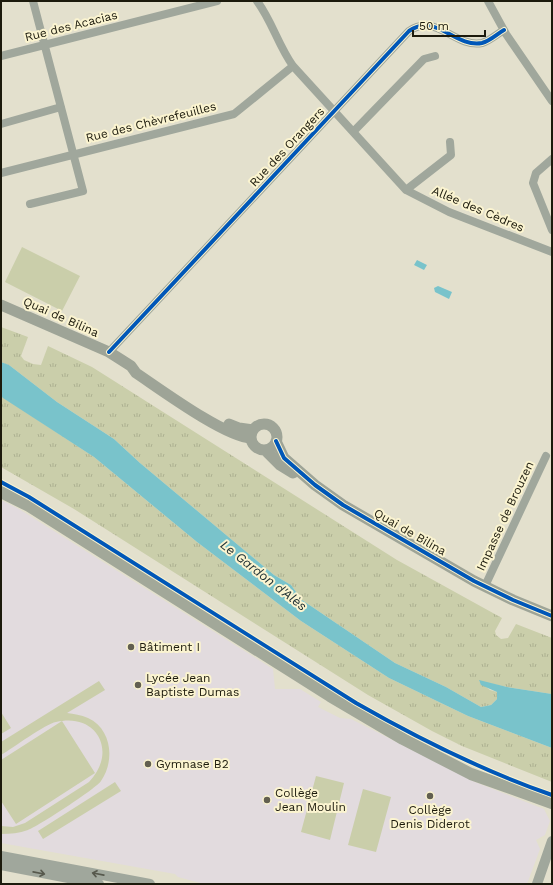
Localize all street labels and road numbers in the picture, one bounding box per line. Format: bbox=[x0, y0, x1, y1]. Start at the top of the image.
street label: Rue des Acacias bbox=[23, 8, 119, 44]
street label: Rue des Chèvrefeuilles bbox=[84, 99, 218, 145]
street label: Rue des Orangers bbox=[247, 104, 327, 190]
street label: Allée des Cèdres bbox=[430, 183, 526, 235]
street label: Quai de Bilina bbox=[21, 294, 101, 340]
street label: Impasse de Brouzen bbox=[473, 459, 537, 573]
street label: Quai de Bilina bbox=[371, 506, 449, 558]

